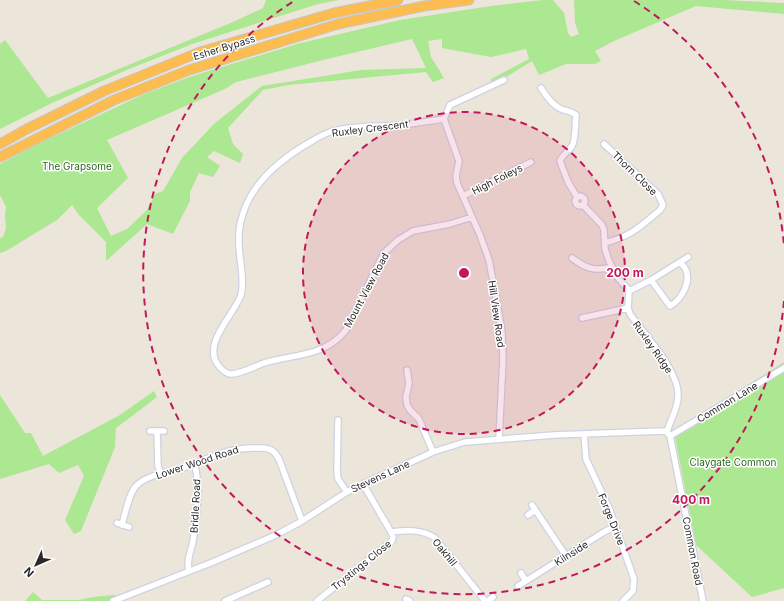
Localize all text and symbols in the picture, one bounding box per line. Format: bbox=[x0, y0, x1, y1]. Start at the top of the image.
street label: Esher Bypass bbox=[192, 32, 256, 62]
street label: Ruxley Crescent bbox=[331, 117, 410, 139]
street label: Thorn Close bbox=[610, 149, 660, 198]
park label: The Grapsome bbox=[42, 160, 112, 172]
street label: High Foleys bbox=[470, 161, 524, 197]
street label: Mount View Road bbox=[341, 251, 391, 329]
text: 200 m bbox=[606, 265, 644, 280]
centre of rings bbox=[457, 266, 471, 280]
street label: Hill View Road bbox=[486, 280, 508, 348]
street label: Ruxley Ridge bbox=[631, 318, 676, 376]
street label: Common Lane bbox=[695, 379, 760, 425]
street label: Lower Wood Road bbox=[154, 443, 240, 481]
park label: Claygate Common bbox=[690, 456, 777, 468]
street label: Stevens Lane bbox=[349, 457, 411, 495]
street label: Bridle Road bbox=[188, 479, 202, 533]
street label: Forge Drive bbox=[596, 491, 628, 547]
text: 400 m bbox=[672, 492, 710, 507]
street label: Common Road bbox=[680, 516, 706, 586]
street label: Oakhill bbox=[430, 536, 460, 568]
street label: Trystings Close bbox=[329, 537, 393, 593]
street label: Kilnside bbox=[552, 538, 590, 568]
north arrow bbox=[16, 545, 56, 585]
text: N bbox=[21, 564, 37, 580]

